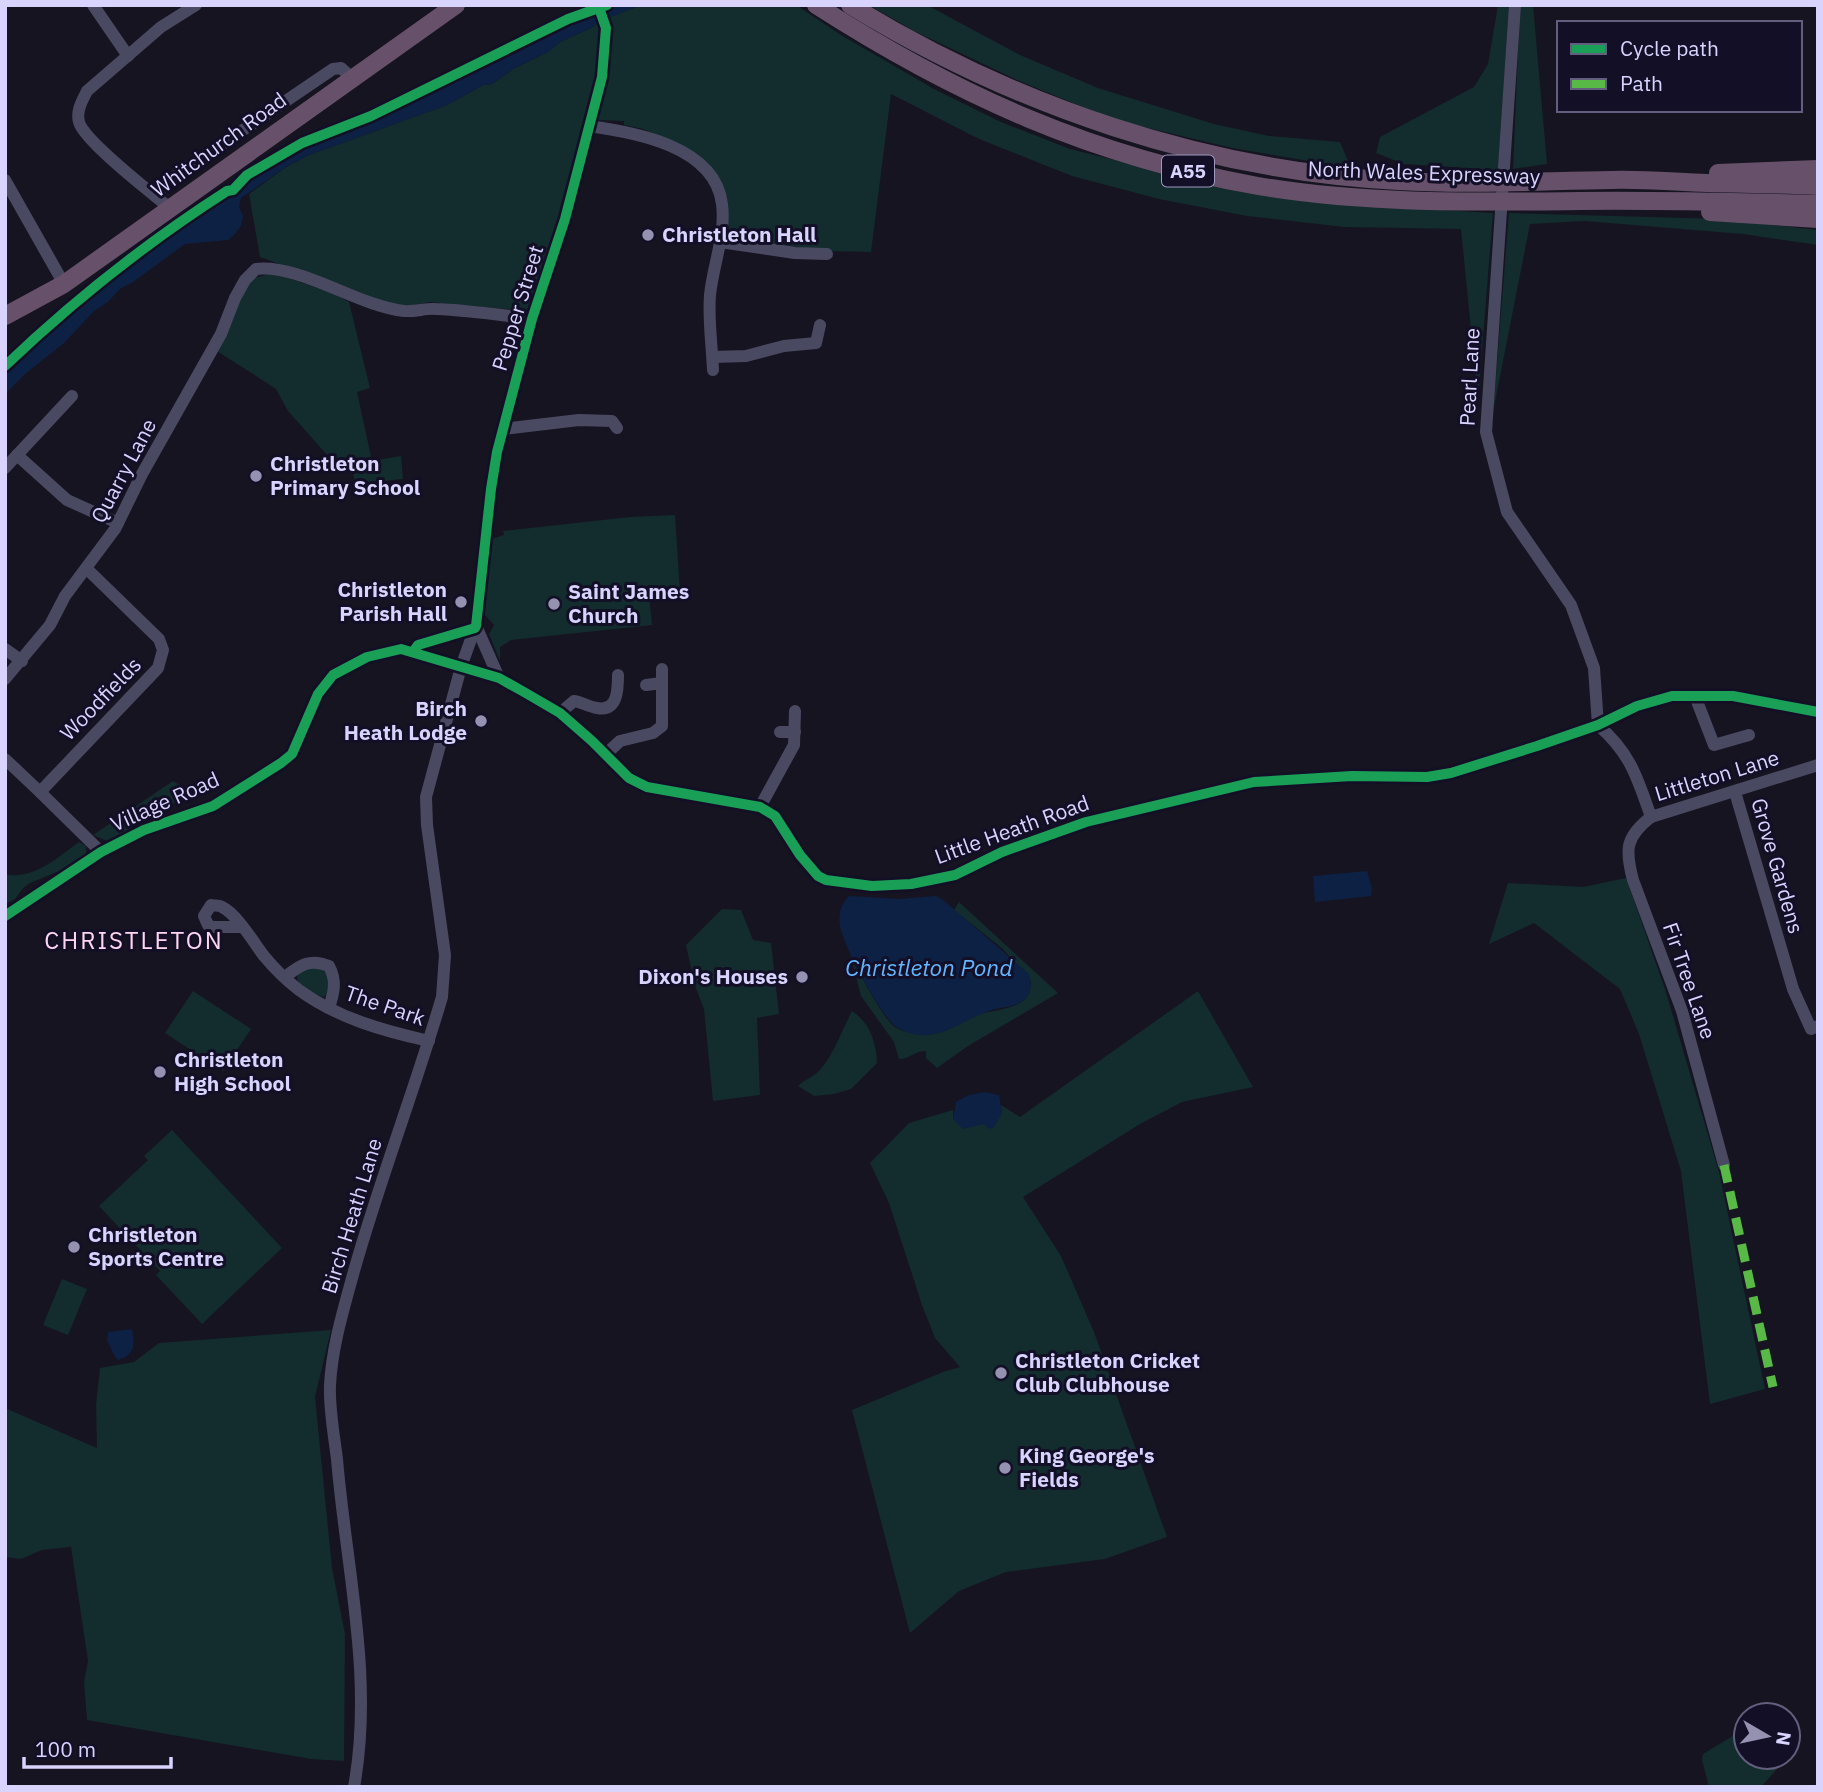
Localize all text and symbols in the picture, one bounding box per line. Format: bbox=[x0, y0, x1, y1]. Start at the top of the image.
legend bbox=[1557, 21, 1802, 112]
text: Cycle path bbox=[1620, 34, 1719, 62]
text: Path bbox=[1620, 69, 1663, 97]
street label: Whitchurch Road bbox=[145, 86, 292, 203]
street label: North Wales Expressway bbox=[1307, 154, 1541, 190]
road number: A55 bbox=[1162, 155, 1214, 186]
place label: Christleton Hall bbox=[662, 220, 816, 248]
marker: Christleton Hall bbox=[640, 227, 656, 243]
street label: Pepper Street bbox=[485, 241, 549, 374]
street label: Pearl Lane bbox=[1452, 327, 1486, 427]
street label: Quarry Lane bbox=[84, 414, 162, 528]
place label: Christleton Primary School bbox=[270, 449, 420, 501]
marker: Christleton Primary School bbox=[248, 468, 264, 484]
place label: Christleton Parish Hall bbox=[337, 575, 447, 627]
place label: Saint James Church bbox=[568, 577, 689, 629]
marker: Christleton Parish Hall bbox=[453, 594, 469, 610]
marker: Saint James Church bbox=[546, 596, 562, 612]
street label: Woodfields bbox=[54, 651, 147, 746]
place label: Birch Heath Lodge bbox=[344, 694, 467, 746]
marker: Birch Heath Lodge bbox=[473, 713, 489, 729]
street label: Littleton Lane bbox=[1651, 743, 1782, 807]
street label: Village Road bbox=[106, 765, 223, 838]
street label: Little Heath Road bbox=[930, 788, 1093, 870]
street label: Grove Gardens bbox=[1745, 795, 1811, 937]
street label: Fir Tree Lane bbox=[1657, 919, 1723, 1043]
district label: CHRISTLETON bbox=[44, 924, 224, 956]
water label: Christleton Pond bbox=[845, 952, 1013, 982]
place label: Dixon's Houses bbox=[638, 962, 788, 990]
marker: Dixon's Houses bbox=[794, 969, 810, 985]
street label: The Park bbox=[342, 978, 429, 1032]
place label: Christleton High School bbox=[174, 1045, 291, 1097]
marker: Christleton High School bbox=[152, 1064, 168, 1080]
street label: Birch Heath Lane bbox=[314, 1135, 388, 1297]
place label: Christleton Sports Centre bbox=[88, 1220, 224, 1272]
marker: Christleton Sports Centre bbox=[66, 1239, 82, 1255]
place label: Christleton Cricket Club Clubhouse bbox=[1015, 1346, 1200, 1398]
marker: Christleton Cricket Club Clubhouse bbox=[993, 1365, 1009, 1381]
place label: King George's Fields bbox=[1019, 1441, 1155, 1493]
marker: King George's Fields bbox=[997, 1460, 1013, 1476]
north arrow bbox=[1732, 1701, 1802, 1771]
scale bar bbox=[24, 1726, 172, 1770]
text: N bbox=[1771, 1730, 1797, 1747]
text: 100 m bbox=[35, 1735, 96, 1763]

